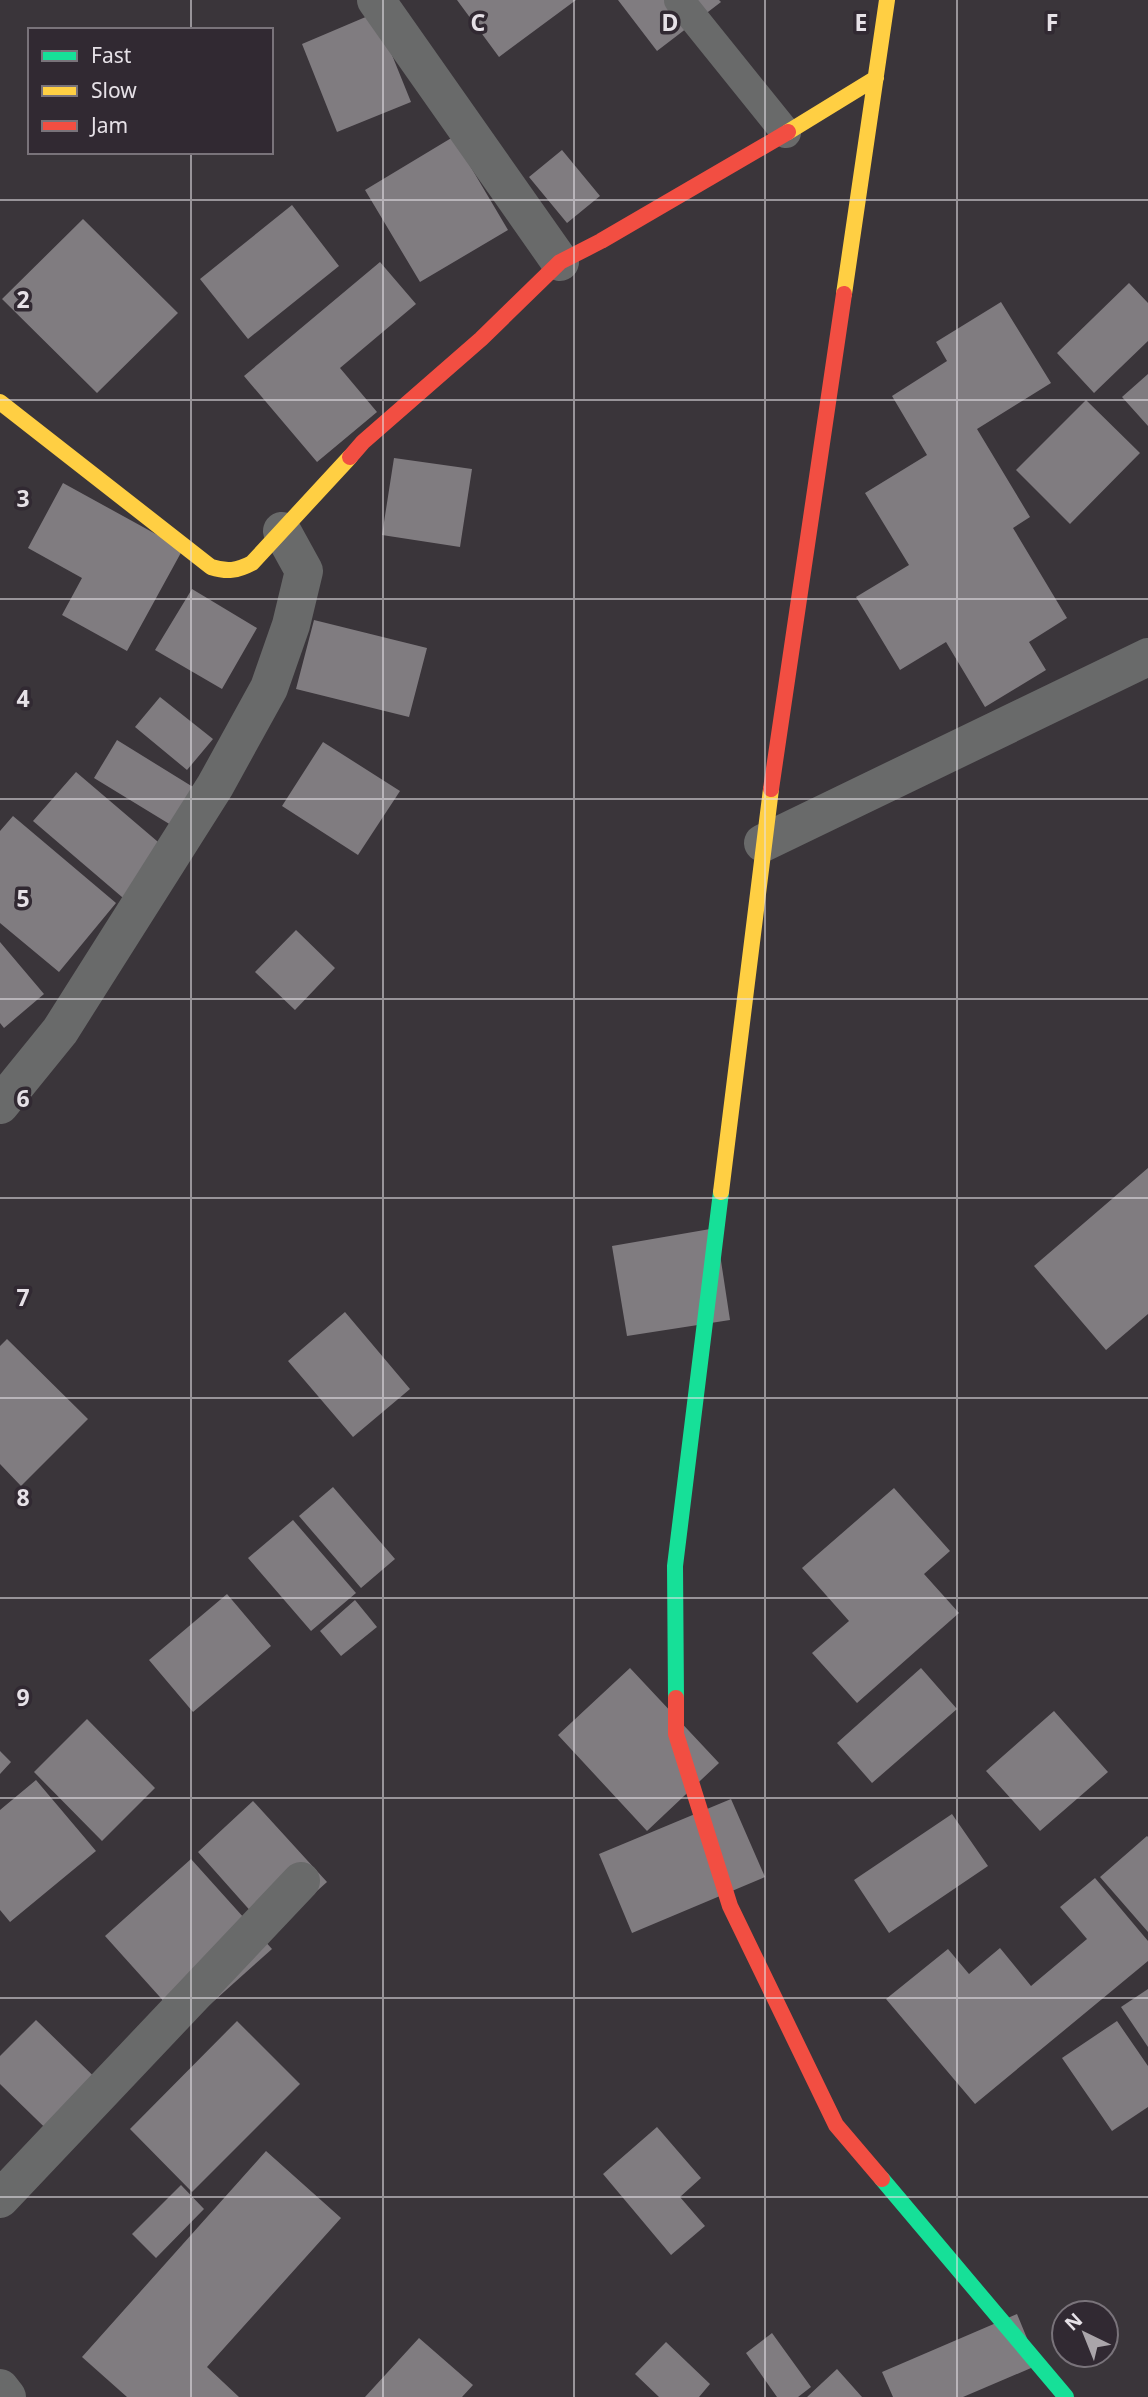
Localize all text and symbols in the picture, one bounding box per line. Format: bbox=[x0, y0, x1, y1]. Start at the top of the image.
text: C bbox=[471, 6, 486, 38]
text: D bbox=[662, 6, 678, 38]
text: E bbox=[855, 6, 867, 38]
text: F bbox=[1046, 6, 1058, 38]
legend bbox=[28, 28, 273, 154]
text: Fast bbox=[91, 41, 132, 69]
text: Slow bbox=[91, 76, 137, 104]
text: Jam bbox=[89, 111, 128, 139]
text: 2 bbox=[16, 283, 30, 315]
text: 3 bbox=[16, 482, 30, 514]
text: 4 bbox=[16, 682, 30, 714]
text: 5 bbox=[16, 882, 30, 914]
text: 6 bbox=[16, 1082, 30, 1114]
text: 7 bbox=[16, 1281, 30, 1313]
text: 8 bbox=[16, 1481, 30, 1513]
text: 9 bbox=[16, 1681, 30, 1713]
north arrow bbox=[1050, 2299, 1120, 2369]
text: N bbox=[1059, 2307, 1088, 2336]

